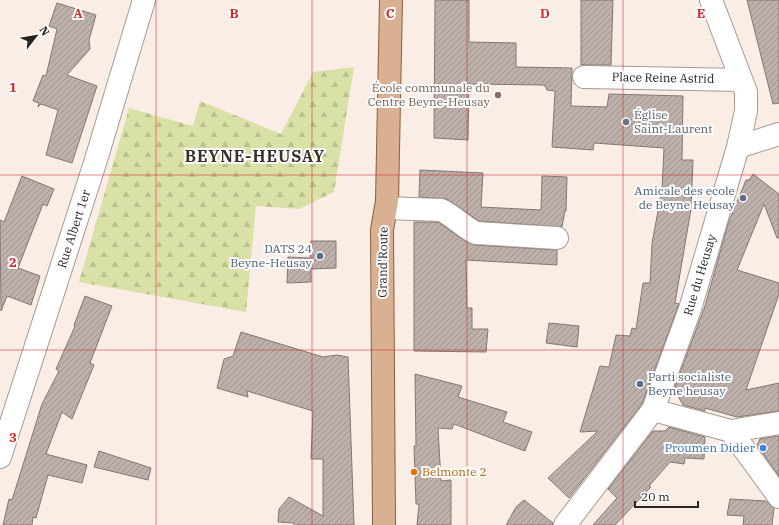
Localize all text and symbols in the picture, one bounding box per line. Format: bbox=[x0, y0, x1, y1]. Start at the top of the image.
text: A bbox=[73, 5, 83, 22]
text: B bbox=[229, 5, 239, 22]
text: C bbox=[386, 5, 395, 22]
text: D bbox=[540, 5, 550, 22]
text: E bbox=[697, 5, 705, 22]
north arrow bbox=[16, 16, 56, 56]
text: N bbox=[36, 24, 53, 38]
street label: Place Reine Astrid bbox=[612, 69, 714, 86]
text: 1 bbox=[9, 79, 17, 96]
place label: École communale du Centre Beyne-Heusay bbox=[368, 80, 491, 109]
marker: École communale du Centre Beyne-Heusay bbox=[493, 90, 503, 100]
place label: Église Saint-Laurent bbox=[634, 107, 712, 136]
marker: Église Saint-Laurent bbox=[621, 117, 631, 127]
district label: BEYNE-HEUSAY bbox=[185, 146, 325, 166]
place label: Amicale des ecole de Beyne Heusay bbox=[634, 183, 736, 212]
street label: Rue Albert 1er bbox=[54, 187, 93, 270]
marker: Amicale des ecole de Beyne Heusay bbox=[738, 193, 748, 203]
street label: Grand'Route bbox=[374, 226, 391, 298]
street label: Rue du Heusay bbox=[680, 232, 719, 317]
place label: DATS 24 Beyne-Heusay bbox=[230, 241, 313, 270]
marker: DATS 24 Beyne-Heusay bbox=[315, 251, 325, 261]
text: 2 bbox=[9, 254, 17, 271]
place label: Parti socialiste Beyne heusay bbox=[648, 369, 731, 398]
marker: Parti socialiste Beyne heusay bbox=[635, 379, 645, 389]
text: 3 bbox=[9, 429, 17, 446]
place label: Proumen Didier bbox=[665, 440, 756, 455]
marker: Proumen Didier bbox=[758, 443, 768, 453]
place label: Belmonte 2 bbox=[422, 464, 487, 479]
marker: Belmonte 2 bbox=[409, 467, 419, 477]
scale bar bbox=[635, 483, 698, 509]
text: 20 m bbox=[641, 489, 670, 504]

